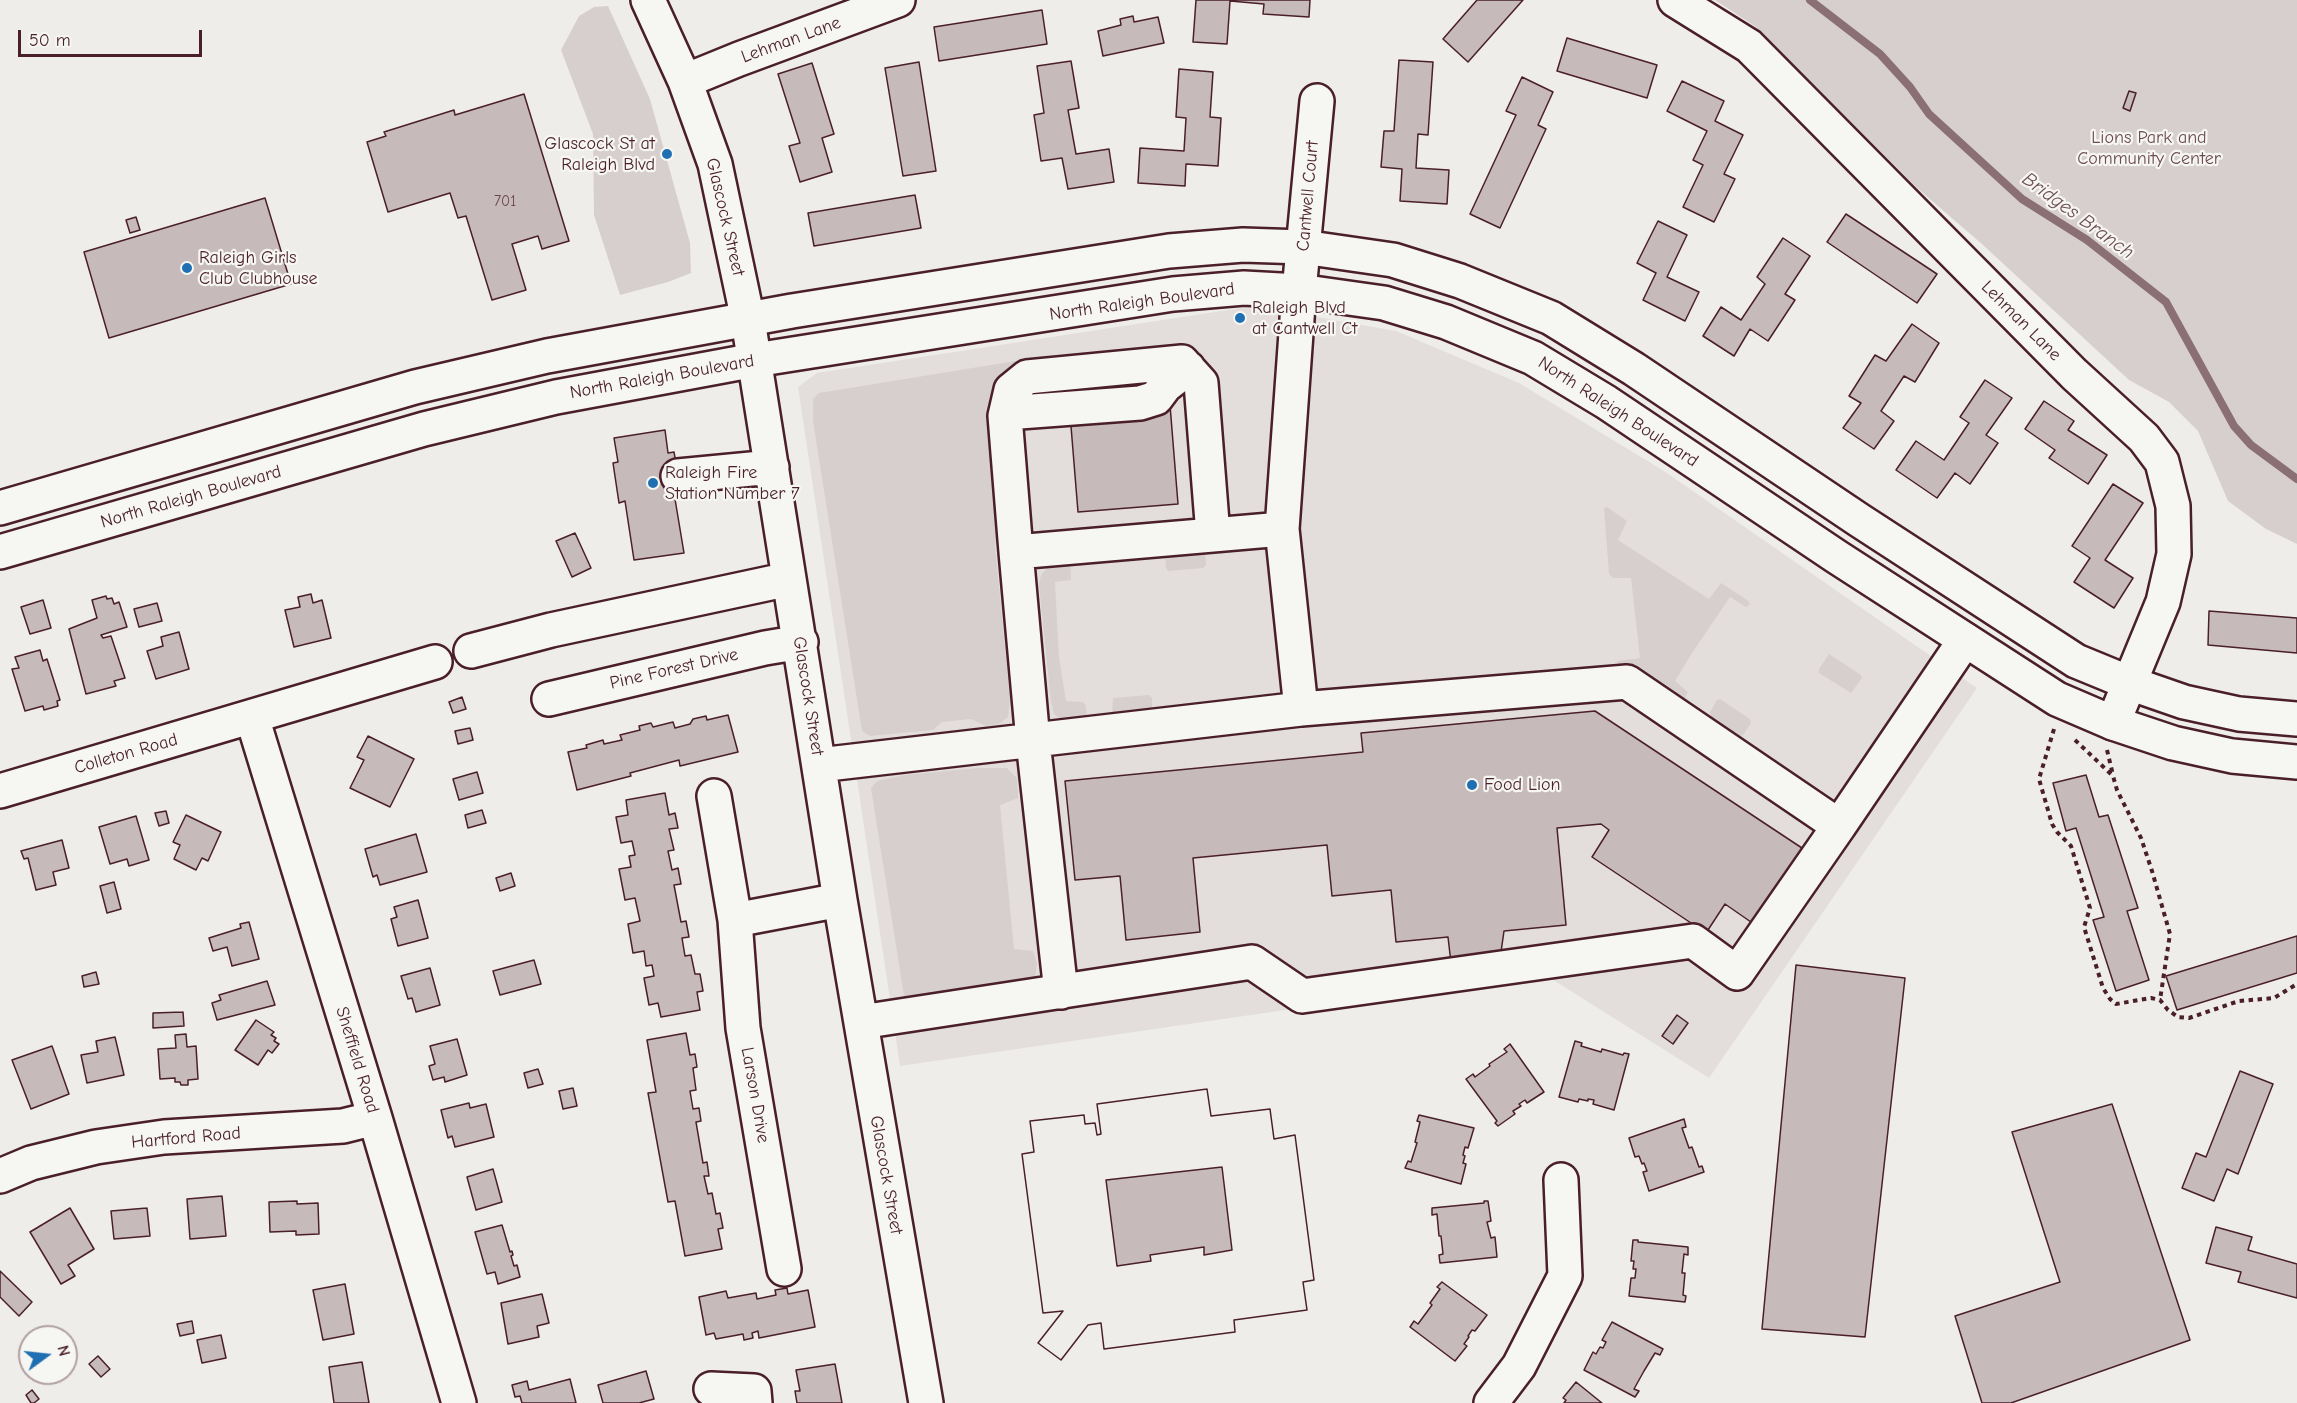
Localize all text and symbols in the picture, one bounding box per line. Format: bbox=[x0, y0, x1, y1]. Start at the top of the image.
street label: Lehman Lane bbox=[738, 12, 844, 68]
scale bar bbox=[21, 18, 206, 56]
text: 50 m bbox=[29, 30, 71, 51]
park label: Lions Park and Community Center bbox=[2077, 127, 2221, 170]
place label: Glascock St at Raleigh Blvd bbox=[544, 133, 655, 176]
street label: Cantwell Court bbox=[1292, 140, 1324, 252]
marker: Glascock St at Raleigh Blvd bbox=[660, 147, 674, 161]
street label: Glascock Street bbox=[701, 156, 749, 278]
water label: Bridges Branch bbox=[2017, 167, 2139, 265]
house number: 701 bbox=[494, 193, 516, 211]
place label: Raleigh Girls Club Clubhouse bbox=[199, 247, 317, 290]
marker: Raleigh Girls Club Clubhouse bbox=[180, 261, 194, 275]
street label: Lehman Lane bbox=[1976, 276, 2066, 366]
street label: North Raleigh Boulevard bbox=[1048, 278, 1236, 326]
place label: Raleigh Blvd at Cantwell Ct bbox=[1252, 297, 1357, 340]
marker: Raleigh Blvd at Cantwell Ct bbox=[1233, 311, 1247, 325]
street label: North Raleigh Boulevard bbox=[568, 350, 756, 404]
street label: North Raleigh Boulevard bbox=[1534, 352, 1702, 472]
street label: North Raleigh Boulevard bbox=[98, 461, 284, 533]
place label: Raleigh Fire Station Number 7 bbox=[665, 462, 800, 504]
marker: Raleigh Fire Station Number 7 bbox=[646, 476, 660, 490]
street label: Glascock Street bbox=[788, 635, 828, 757]
street label: Pine Forest Drive bbox=[608, 644, 740, 694]
street label: Colleton Road bbox=[72, 729, 180, 779]
place label: Food Lion bbox=[1484, 774, 1561, 796]
marker: Food Lion bbox=[1465, 778, 1479, 792]
street label: Sheffield Road bbox=[331, 1004, 383, 1116]
street label: Larson Drive bbox=[736, 1045, 774, 1145]
street label: Glascock Street bbox=[865, 1114, 907, 1236]
street label: Hartford Road bbox=[130, 1122, 242, 1154]
north arrow bbox=[18, 1325, 78, 1385]
text: N bbox=[53, 1343, 73, 1358]

